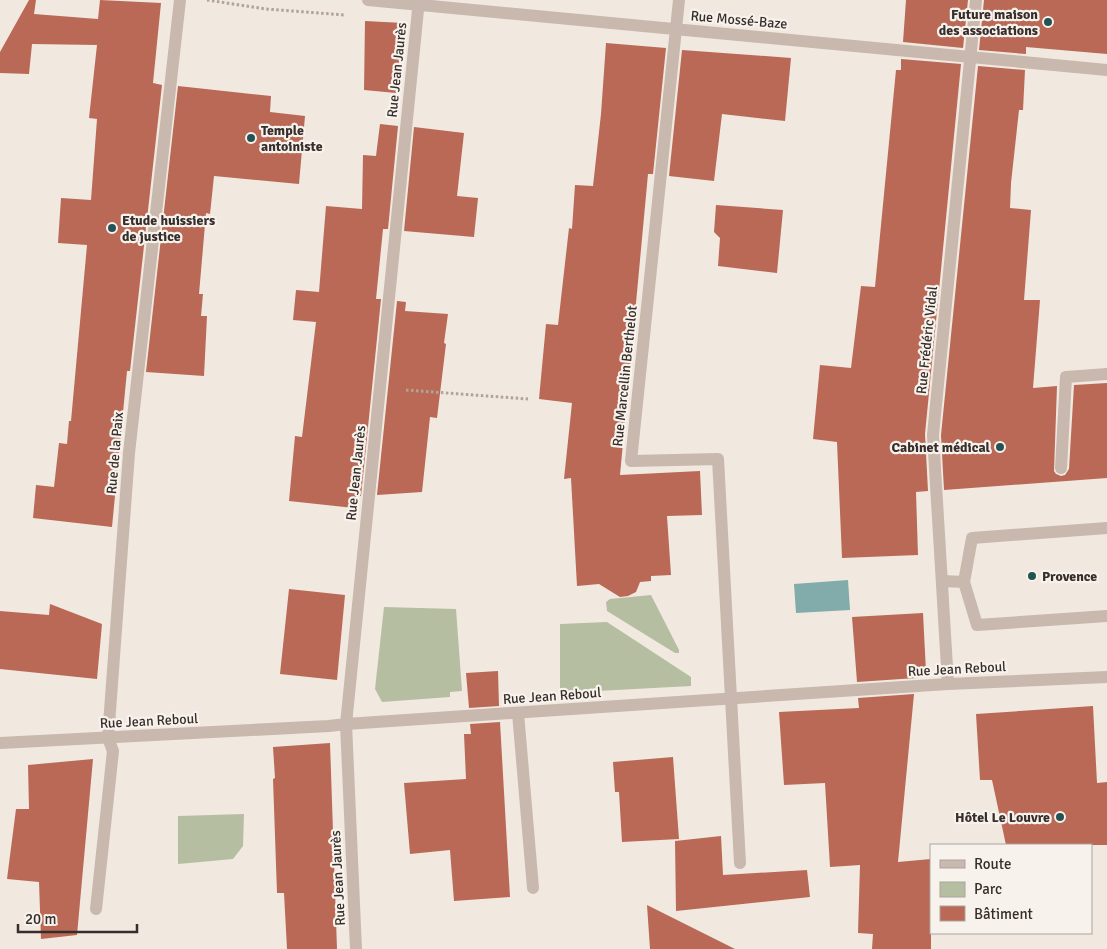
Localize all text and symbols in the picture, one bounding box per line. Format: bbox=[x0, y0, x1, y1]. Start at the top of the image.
place label: Future maison des associations bbox=[939, 6, 1038, 39]
street label: Rue Mossé-Baze bbox=[690, 7, 788, 33]
marker: Future maison des associations bbox=[1042, 16, 1054, 28]
street label: Rue Jean Jaurès bbox=[384, 22, 410, 118]
place label: Temple antoiniste bbox=[261, 122, 323, 155]
marker: Temple antoiniste bbox=[245, 132, 257, 144]
place label: Etude huissiers de justice bbox=[122, 212, 215, 245]
marker: Etude huissiers de justice bbox=[106, 222, 118, 234]
street label: Rue Frédéric Vidal bbox=[913, 285, 941, 395]
street label: Rue Marcellin Berthelot bbox=[609, 305, 641, 447]
street label: Rue de la Paix bbox=[103, 411, 127, 495]
street label: Rue Jean Jaurès bbox=[343, 425, 369, 521]
place label: Cabinet médical bbox=[892, 439, 991, 456]
marker: Cabinet médical bbox=[994, 441, 1006, 453]
place label: Provence bbox=[1042, 568, 1097, 585]
marker: Provence bbox=[1026, 570, 1038, 582]
street label: Rue Jean Reboul bbox=[907, 658, 1007, 680]
street label: Rue Jean Reboul bbox=[502, 684, 602, 708]
street label: Rue Jean Reboul bbox=[99, 710, 199, 732]
place label: Hôtel Le Louvre bbox=[955, 809, 1050, 826]
marker: Hôtel Le Louvre bbox=[1054, 811, 1066, 823]
street label: Rue Jean Jaurès bbox=[327, 830, 349, 926]
legend bbox=[930, 844, 1092, 934]
text: Route bbox=[974, 855, 1011, 873]
text: Parc bbox=[974, 880, 1002, 898]
scale bar bbox=[18, 902, 136, 934]
text: Bâtiment bbox=[974, 905, 1033, 923]
text: 20 m bbox=[25, 910, 56, 928]

